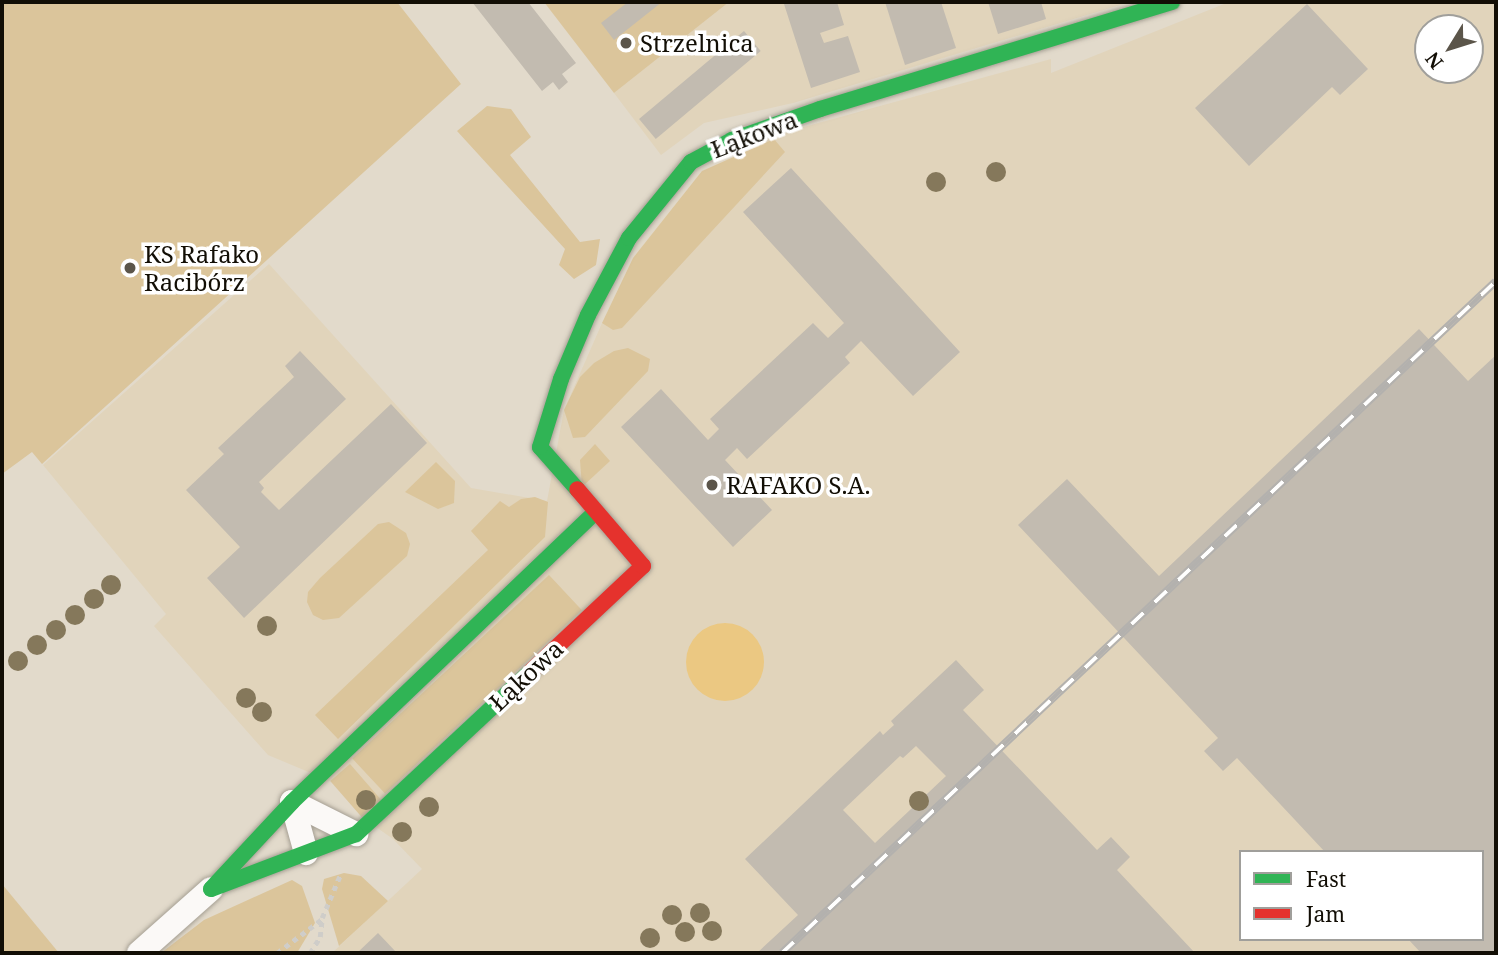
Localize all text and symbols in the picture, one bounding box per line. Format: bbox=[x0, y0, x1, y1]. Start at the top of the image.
north arrow bbox=[1414, 14, 1484, 84]
place label: Strzelnica bbox=[640, 29, 754, 57]
marker: Strzelnica bbox=[618, 35, 634, 51]
text: N bbox=[1419, 47, 1449, 75]
street label: Łąkowa bbox=[707, 104, 801, 164]
place label: KS Rafako Racibórz bbox=[144, 240, 259, 296]
marker: KS Rafako Racibórz bbox=[122, 260, 138, 276]
place label: RAFAKO S.A. bbox=[726, 471, 870, 499]
marker: RAFAKO S.A. bbox=[704, 477, 720, 493]
street label: Łąkowa bbox=[483, 634, 569, 716]
legend bbox=[1239, 850, 1484, 941]
text: Fast bbox=[1306, 865, 1346, 893]
text: Jam bbox=[1306, 900, 1345, 928]

